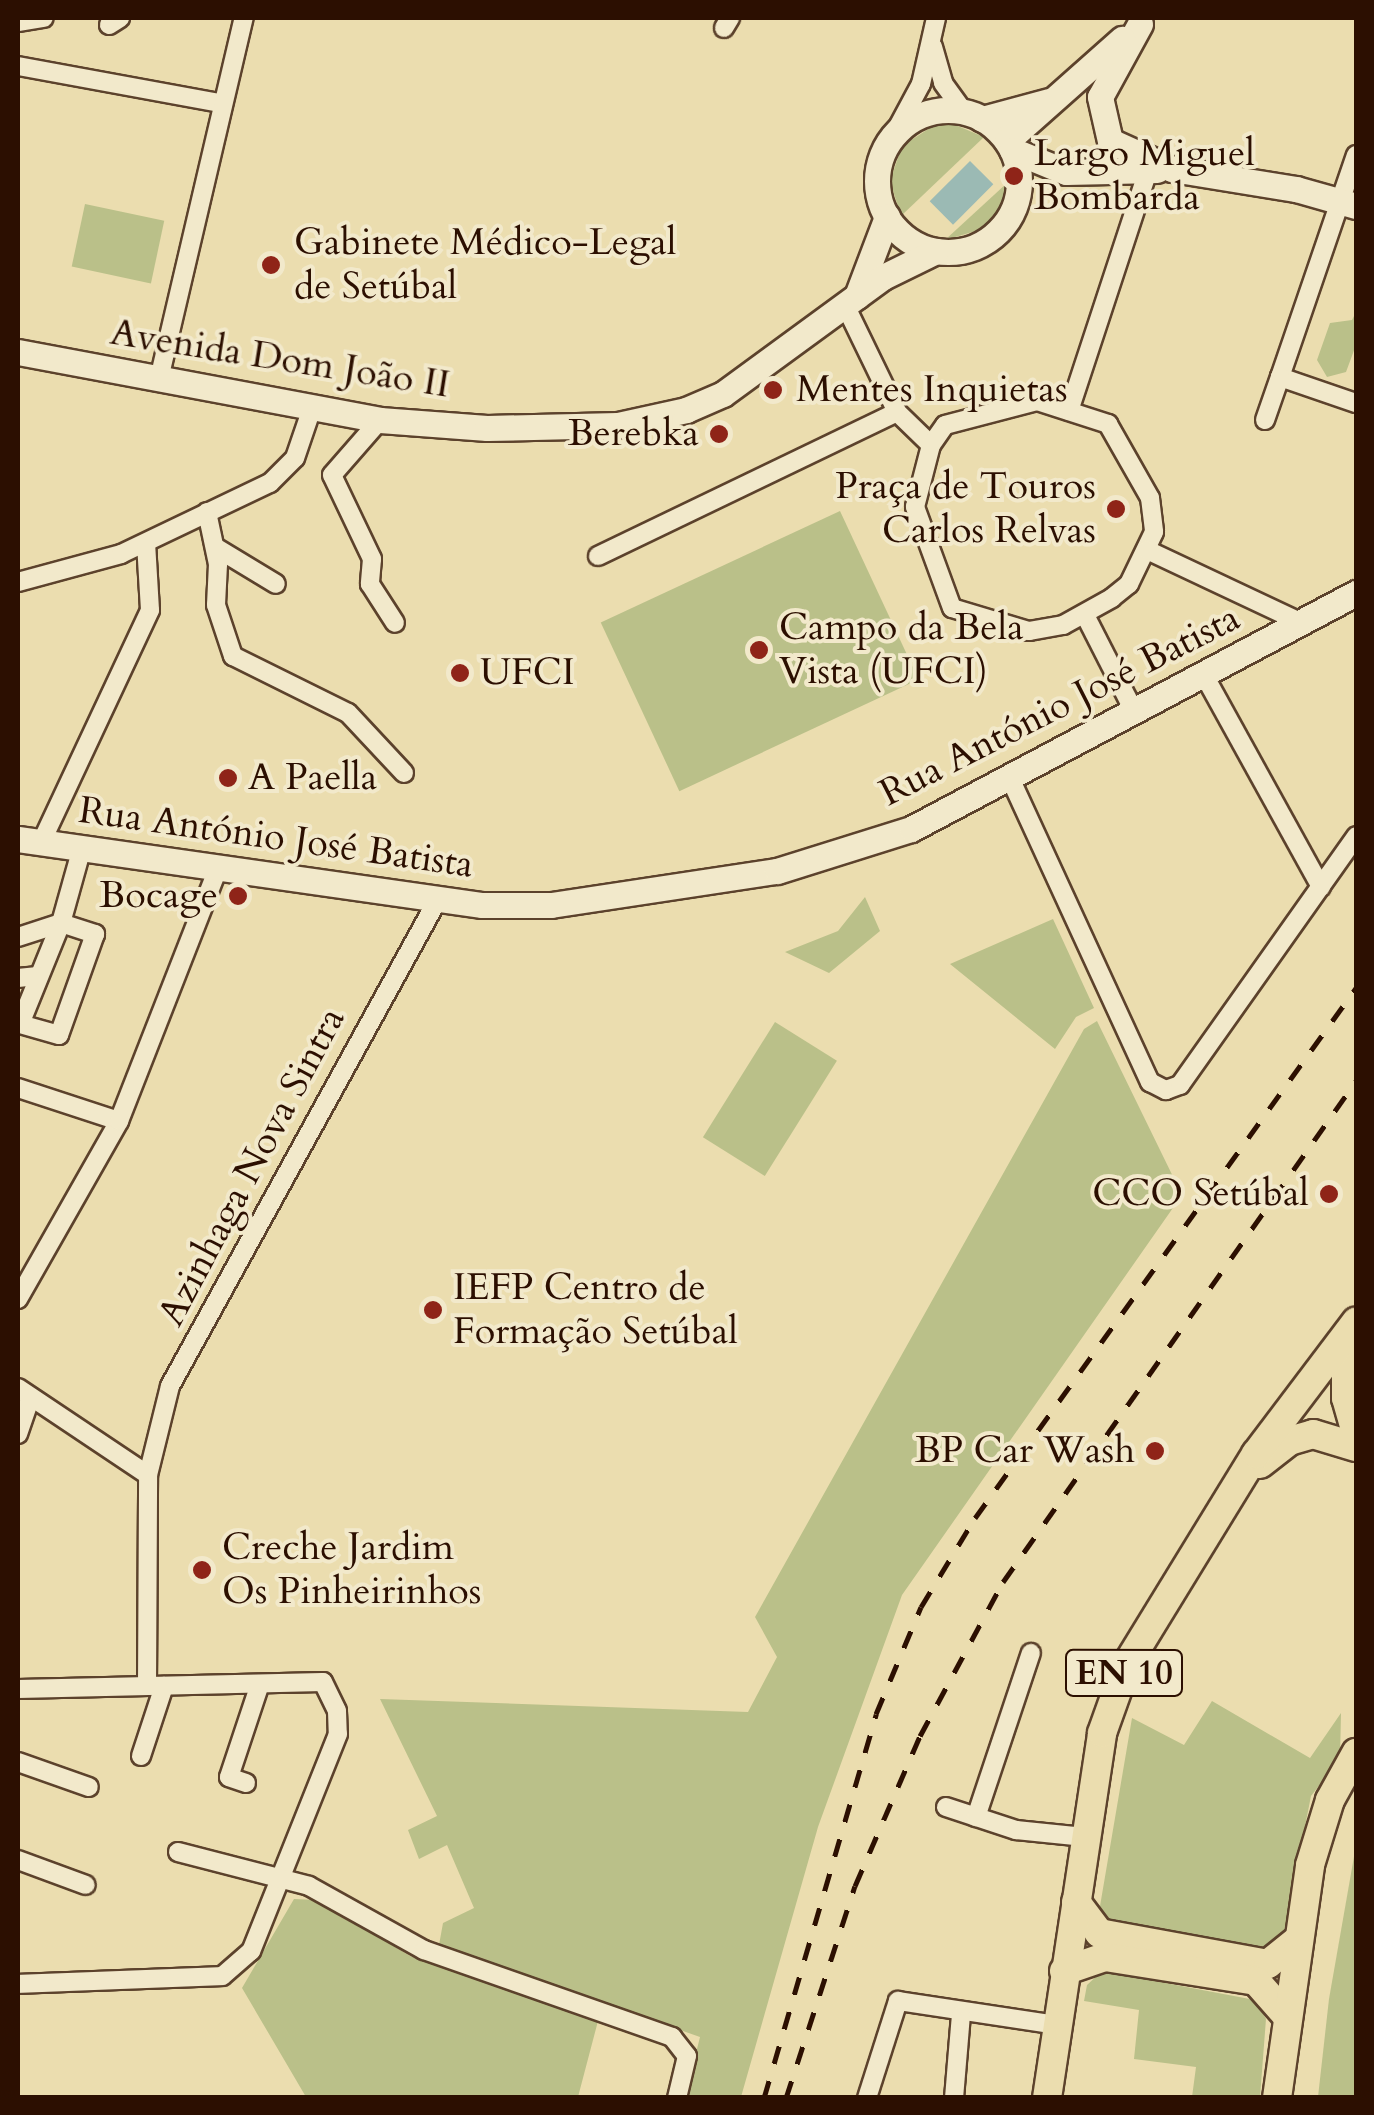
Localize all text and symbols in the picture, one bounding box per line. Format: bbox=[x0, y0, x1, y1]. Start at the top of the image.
place label: Largo Miguel Bombarda bbox=[1034, 131, 1255, 220]
marker: Largo Miguel Bombarda bbox=[1003, 165, 1025, 187]
place label: Gabinete Médico-Legal de Setúbal bbox=[294, 220, 676, 310]
marker: Gabinete Médico-Legal de Setúbal bbox=[258, 252, 284, 278]
street label: Avenida Dom João II bbox=[107, 310, 453, 408]
place label: Mentes Inquietas bbox=[796, 367, 1068, 413]
marker: Mentes Inquietas bbox=[760, 377, 786, 403]
place label: Berebka bbox=[568, 411, 699, 457]
marker: Berebka bbox=[708, 423, 730, 445]
place label: Praça de Touros Carlos Relvas bbox=[835, 464, 1096, 554]
marker: Praça de Touros Carlos Relvas bbox=[1105, 498, 1127, 520]
street label: Rua António José Batista bbox=[872, 595, 1248, 817]
place label: Campo da Bela Vista (UFCI) bbox=[779, 605, 1024, 694]
marker: Campo da Bela Vista (UFCI) bbox=[748, 639, 770, 661]
place label: UFCI bbox=[480, 650, 575, 696]
marker: UFCI bbox=[449, 662, 471, 684]
place label: A Paella bbox=[248, 755, 377, 801]
marker: A Paella bbox=[217, 767, 239, 789]
street label: Rua António José Batista bbox=[76, 788, 476, 888]
place label: Bocage bbox=[99, 873, 218, 919]
marker: Bocage bbox=[227, 885, 249, 907]
street label: Azinhaga Nova Sintra bbox=[149, 1000, 355, 1334]
place label: CCO Setúbal bbox=[1092, 1171, 1309, 1217]
marker: CCO Setúbal bbox=[1318, 1183, 1340, 1205]
place label: IEFP Centro de Formação Setúbal bbox=[453, 1265, 738, 1355]
marker: IEFP Centro de Formação Setúbal bbox=[422, 1299, 444, 1321]
place label: BP Car Wash bbox=[915, 1428, 1135, 1474]
marker: BP Car Wash bbox=[1144, 1440, 1166, 1462]
place label: Creche Jardim Os Pinheirinhos bbox=[222, 1525, 482, 1615]
marker: Creche Jardim Os Pinheirinhos bbox=[191, 1559, 213, 1581]
road number: EN 10 bbox=[1064, 1643, 1184, 1703]

